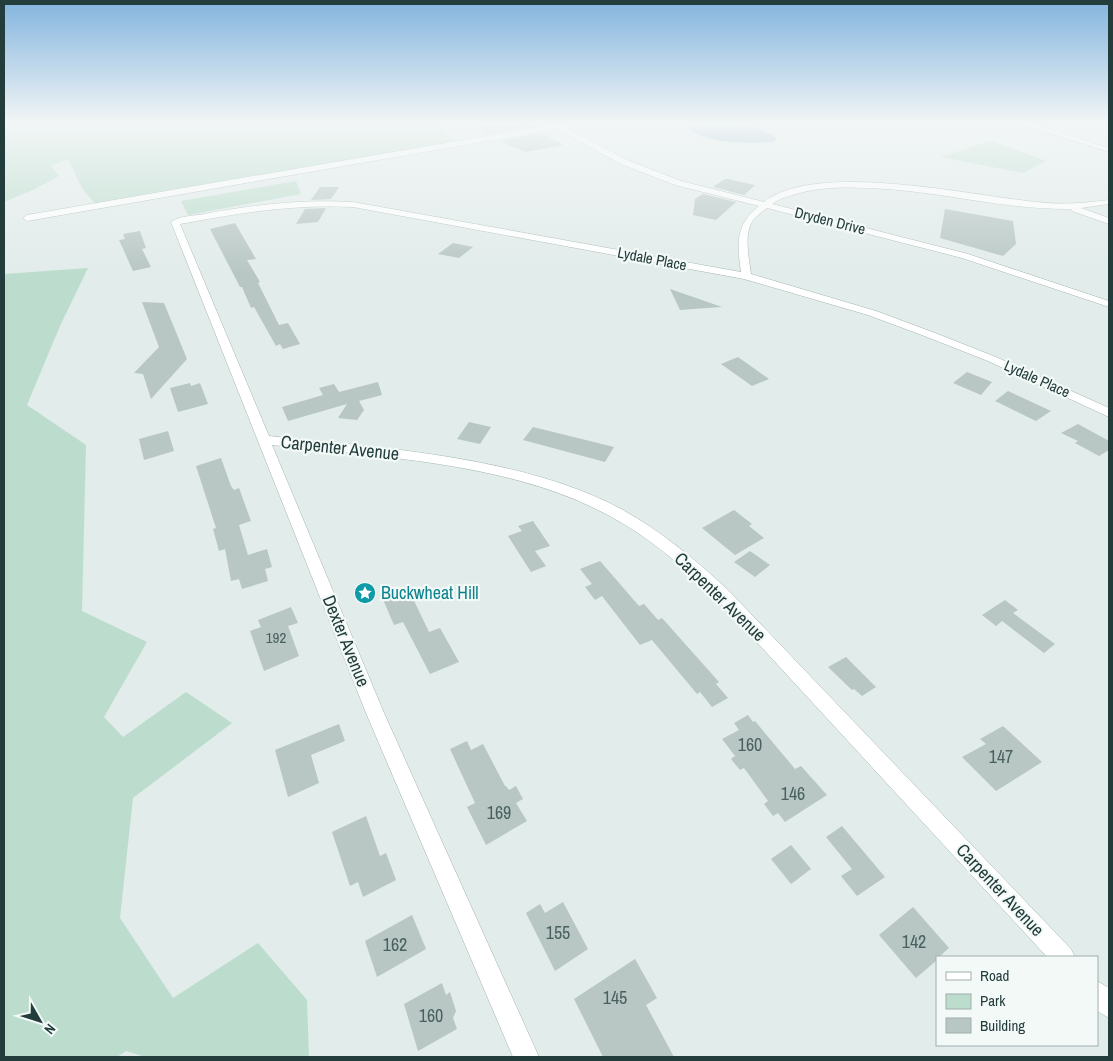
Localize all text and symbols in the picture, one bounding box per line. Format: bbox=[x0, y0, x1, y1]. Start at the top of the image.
street label: Dryden Drive bbox=[792, 202, 868, 240]
street label: Lydale Place bbox=[616, 242, 689, 276]
street label: Lydale Place bbox=[1001, 355, 1074, 402]
street label: Carpenter Avenue bbox=[280, 429, 400, 466]
street label: Carpenter Avenue bbox=[669, 546, 772, 647]
place label: Buckwheat Hill bbox=[381, 580, 479, 605]
place icon: Buckwheat Hill bbox=[353, 581, 377, 605]
street label: Dexter Avenue bbox=[317, 591, 376, 690]
house number: 192 bbox=[266, 627, 286, 648]
house number: 160 bbox=[738, 732, 762, 757]
house number: 147 bbox=[989, 744, 1013, 769]
house number: 146 bbox=[781, 781, 805, 806]
house number: 169 bbox=[487, 800, 511, 825]
street label: Carpenter Avenue bbox=[951, 838, 1050, 942]
house number: 155 bbox=[546, 920, 570, 945]
house number: 142 bbox=[902, 929, 926, 954]
house number: 162 bbox=[383, 932, 407, 957]
legend bbox=[936, 956, 1098, 1046]
text: Road bbox=[980, 965, 1009, 986]
house number: 145 bbox=[603, 985, 627, 1010]
text: Park bbox=[980, 990, 1006, 1011]
north arrow bbox=[15, 996, 65, 1046]
house number: 160 bbox=[419, 1003, 443, 1028]
text: Building bbox=[980, 1015, 1025, 1036]
text: N bbox=[40, 1020, 60, 1038]

